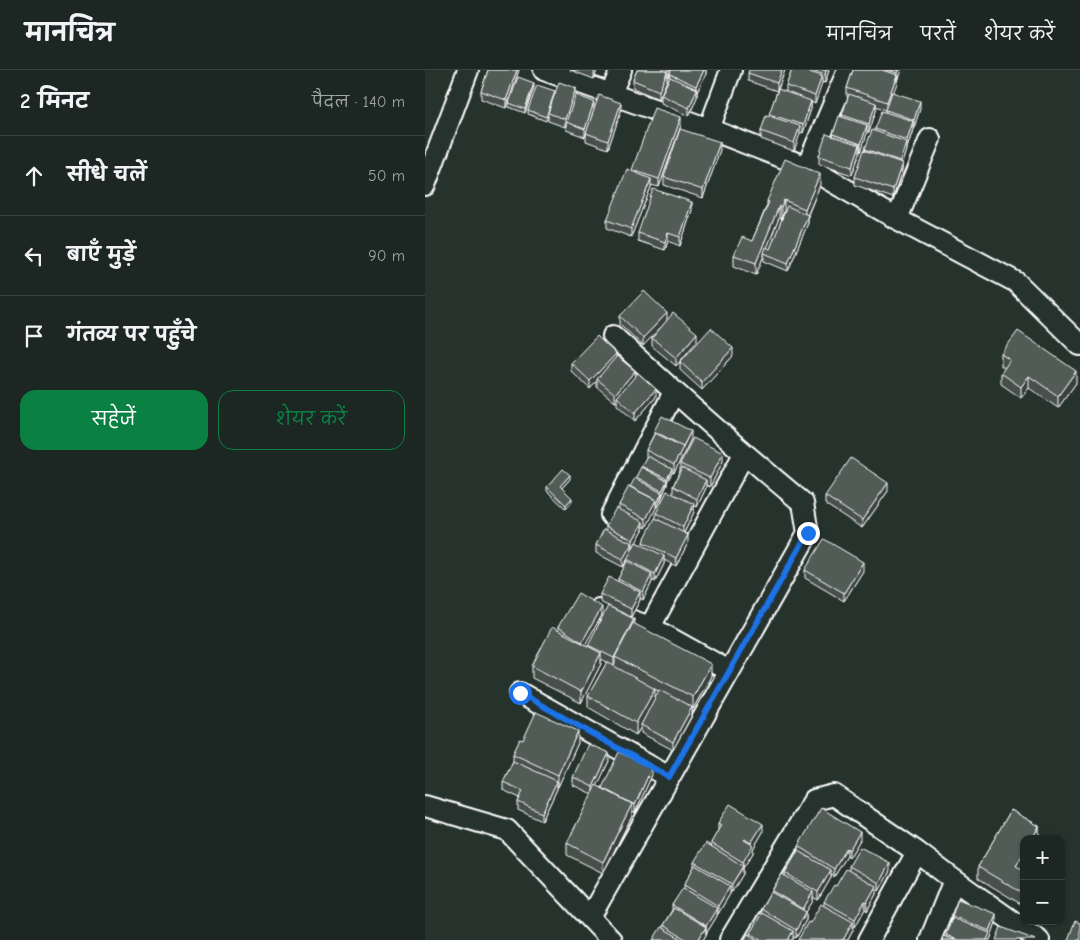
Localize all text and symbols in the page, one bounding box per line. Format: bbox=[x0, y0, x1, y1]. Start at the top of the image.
text: मानचित्र bbox=[25, 19, 114, 47]
text: मानचित्र bbox=[826, 24, 892, 45]
text: परतें bbox=[920, 24, 956, 45]
text: शेयर करें bbox=[984, 24, 1055, 45]
text: 2 मिनट bbox=[20, 89, 89, 113]
text: पैदल · 140 m bbox=[312, 93, 405, 111]
icon: ahead bbox=[20, 162, 48, 190]
text: सीधे चलें bbox=[67, 164, 147, 186]
text: 50 m bbox=[368, 167, 405, 185]
icon: left bbox=[20, 242, 48, 270]
text: बाएँ मुड़ें bbox=[67, 244, 136, 266]
text: 90 m bbox=[368, 247, 405, 265]
icon: arrive bbox=[20, 322, 48, 350]
text: गंतव्य पर पहुँचे bbox=[67, 324, 196, 346]
button: सहेजें bbox=[20, 390, 208, 450]
button: शेयर करें bbox=[218, 390, 405, 450]
route end bbox=[797, 522, 820, 545]
route start bbox=[509, 682, 532, 705]
map controls bbox=[1020, 835, 1065, 925]
button: + bbox=[1020, 835, 1065, 880]
button: − bbox=[1020, 880, 1065, 925]

